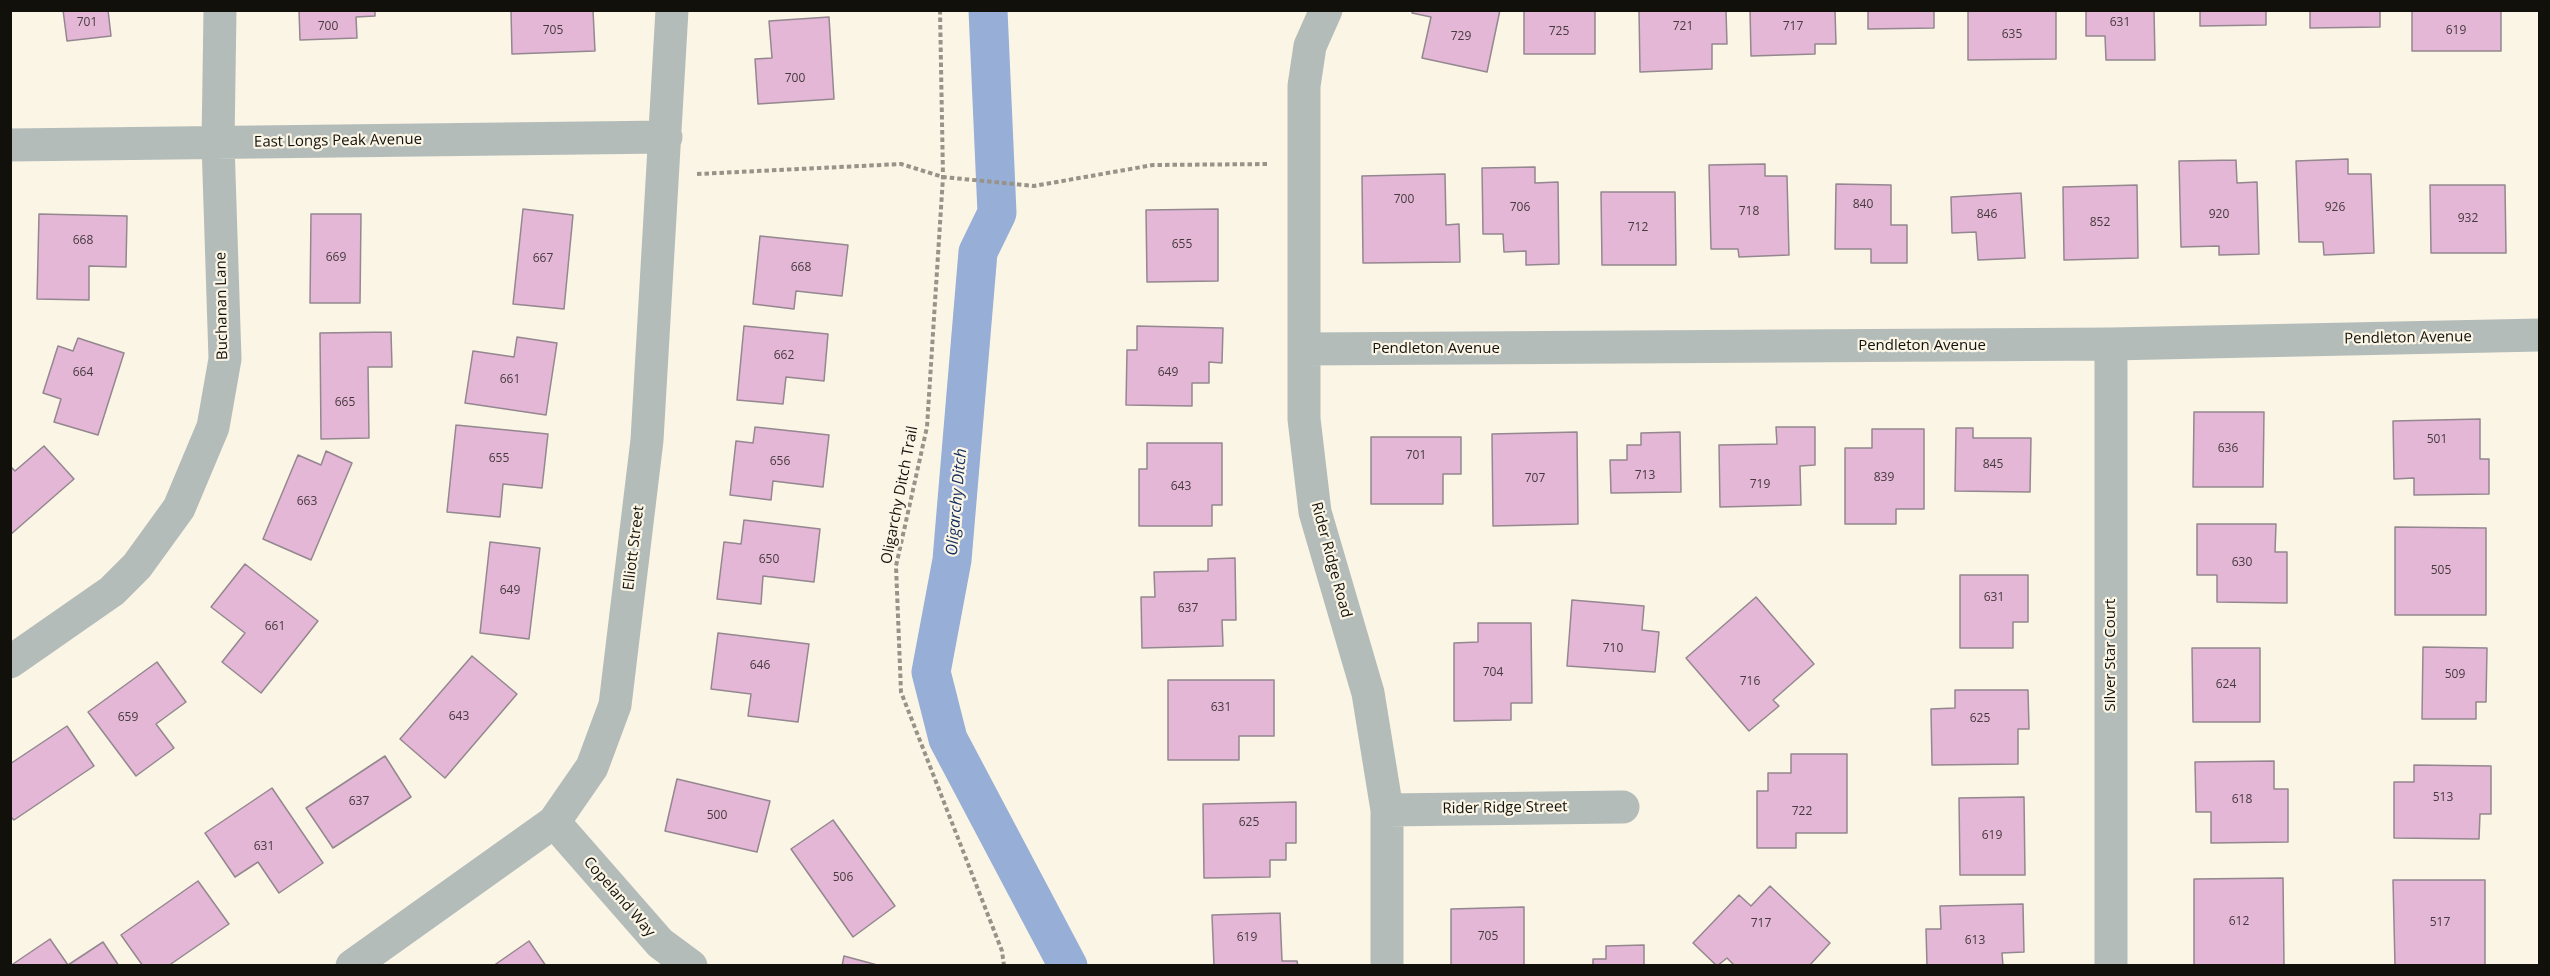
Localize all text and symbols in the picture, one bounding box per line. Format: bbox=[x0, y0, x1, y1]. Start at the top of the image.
house number: 701 bbox=[77, 16, 97, 30]
house number: 631 bbox=[2110, 16, 2130, 30]
house number: 700 bbox=[318, 20, 338, 34]
house number: 721 bbox=[1673, 20, 1693, 34]
house number: 717 bbox=[1783, 20, 1803, 34]
house number: 705 bbox=[543, 24, 563, 38]
house number: 619 bbox=[2446, 24, 2466, 38]
house number: 725 bbox=[1549, 25, 1569, 39]
house number: 635 bbox=[2002, 28, 2022, 42]
house number: 729 bbox=[1451, 30, 1471, 44]
house number: 700 bbox=[785, 72, 805, 86]
street label: East Longs Peak Avenue bbox=[254, 131, 422, 151]
house number: 700 bbox=[1394, 193, 1414, 207]
house number: 840 bbox=[1853, 198, 1873, 212]
house number: 706 bbox=[1510, 201, 1530, 215]
house number: 926 bbox=[2325, 201, 2345, 215]
house number: 718 bbox=[1739, 205, 1759, 219]
house number: 846 bbox=[1977, 208, 1997, 222]
house number: 920 bbox=[2209, 208, 2229, 222]
house number: 932 bbox=[2458, 212, 2478, 226]
house number: 852 bbox=[2090, 216, 2110, 230]
house number: 712 bbox=[1628, 221, 1648, 235]
house number: 668 bbox=[73, 234, 93, 248]
house number: 655 bbox=[1172, 238, 1192, 252]
house number: 669 bbox=[326, 251, 346, 265]
street label: Buchanan Lane bbox=[212, 252, 232, 360]
house number: 667 bbox=[533, 252, 553, 266]
house number: 668 bbox=[791, 261, 811, 275]
street label: Pendleton Avenue bbox=[2344, 328, 2472, 348]
street label: Pendleton Avenue bbox=[1858, 337, 1986, 355]
street label: Pendleton Avenue bbox=[1372, 340, 1500, 358]
house number: 662 bbox=[774, 349, 794, 363]
house number: 664 bbox=[73, 366, 93, 380]
house number: 649 bbox=[1158, 366, 1178, 380]
house number: 661 bbox=[500, 373, 520, 387]
house number: 665 bbox=[335, 396, 355, 410]
street label: Oligarchy Ditch Trail bbox=[878, 424, 922, 566]
house number: 501 bbox=[2427, 433, 2447, 447]
house number: 636 bbox=[2218, 442, 2238, 456]
water label: Oligarchy Ditch bbox=[943, 447, 971, 557]
house number: 701 bbox=[1406, 449, 1426, 463]
house number: 655 bbox=[489, 452, 509, 466]
house number: 656 bbox=[770, 455, 790, 469]
house number: 845 bbox=[1983, 458, 2003, 472]
house number: 713 bbox=[1635, 469, 1655, 483]
house number: 839 bbox=[1874, 471, 1894, 485]
house number: 707 bbox=[1525, 472, 1545, 486]
house number: 719 bbox=[1750, 478, 1770, 492]
house number: 643 bbox=[1171, 480, 1191, 494]
house number: 663 bbox=[297, 495, 317, 509]
street label: Rider Ridge Road bbox=[1307, 500, 1355, 620]
street label: Elliott Street bbox=[620, 505, 648, 591]
house number: 650 bbox=[759, 553, 779, 567]
house number: 630 bbox=[2232, 556, 2252, 570]
house number: 505 bbox=[2431, 564, 2451, 578]
house number: 649 bbox=[500, 584, 520, 598]
house number: 631 bbox=[1984, 591, 2004, 605]
street label: Silver Star Court bbox=[2102, 599, 2120, 711]
house number: 637 bbox=[1178, 602, 1198, 616]
house number: 661 bbox=[265, 620, 285, 634]
house number: 710 bbox=[1603, 642, 1623, 656]
house number: 646 bbox=[750, 659, 770, 673]
house number: 704 bbox=[1483, 666, 1503, 680]
house number: 509 bbox=[2445, 668, 2465, 682]
house number: 716 bbox=[1740, 675, 1760, 689]
house number: 624 bbox=[2216, 678, 2236, 692]
house number: 631 bbox=[1211, 701, 1231, 715]
house number: 643 bbox=[449, 710, 469, 724]
house number: 659 bbox=[118, 711, 138, 725]
house number: 625 bbox=[1970, 712, 1990, 726]
house number: 513 bbox=[2433, 791, 2453, 805]
house number: 618 bbox=[2232, 793, 2252, 807]
house number: 637 bbox=[349, 795, 369, 809]
street label: Rider Ridge Street bbox=[1442, 798, 1568, 818]
house number: 722 bbox=[1792, 805, 1812, 819]
house number: 500 bbox=[707, 809, 727, 823]
house number: 625 bbox=[1239, 816, 1259, 830]
house number: 619 bbox=[1982, 829, 2002, 843]
house number: 631 bbox=[254, 840, 274, 854]
street label: Copeland Way bbox=[579, 853, 659, 941]
house number: 506 bbox=[833, 871, 853, 885]
house number: 612 bbox=[2229, 915, 2249, 929]
house number: 517 bbox=[2430, 916, 2450, 930]
house number: 717 bbox=[1751, 917, 1771, 931]
house number: 705 bbox=[1478, 930, 1498, 944]
house number: 619 bbox=[1237, 931, 1257, 945]
house number: 613 bbox=[1965, 934, 1985, 948]

